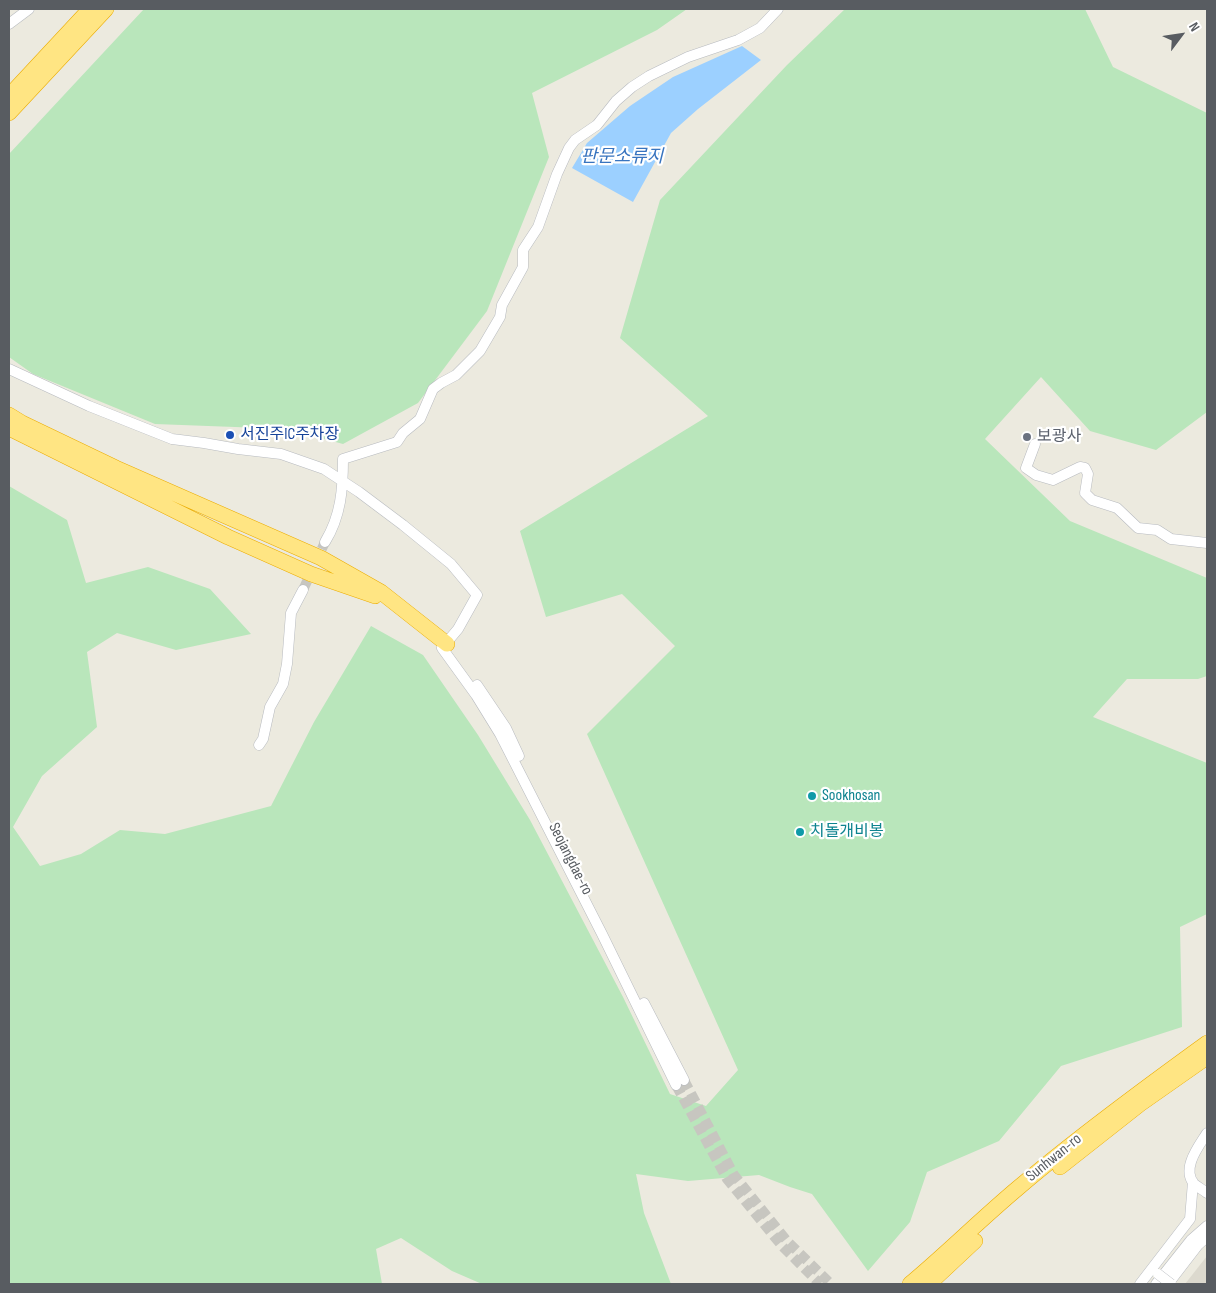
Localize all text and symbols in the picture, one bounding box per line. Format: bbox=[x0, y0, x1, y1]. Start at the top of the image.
north arrow bbox=[1156, 10, 1206, 60]
text: N bbox=[1185, 19, 1203, 35]
water label: 판문소류지 bbox=[581, 146, 663, 168]
place label: 서진주IC주차장 bbox=[240, 425, 339, 445]
place label: 보광사 bbox=[1037, 427, 1081, 447]
marker: 서진주IC주차장 bbox=[224, 429, 236, 441]
marker: 보광사 bbox=[1021, 431, 1033, 443]
place label: Sookhosan bbox=[822, 786, 880, 806]
marker: Sookhosan bbox=[806, 790, 818, 802]
street label: Seojangdae-ro bbox=[544, 820, 596, 898]
place label: 치돌개비봉 bbox=[810, 822, 884, 842]
marker: 치돌개비봉 bbox=[794, 826, 806, 838]
street label: Sunhwan-ro bbox=[1022, 1130, 1086, 1186]

